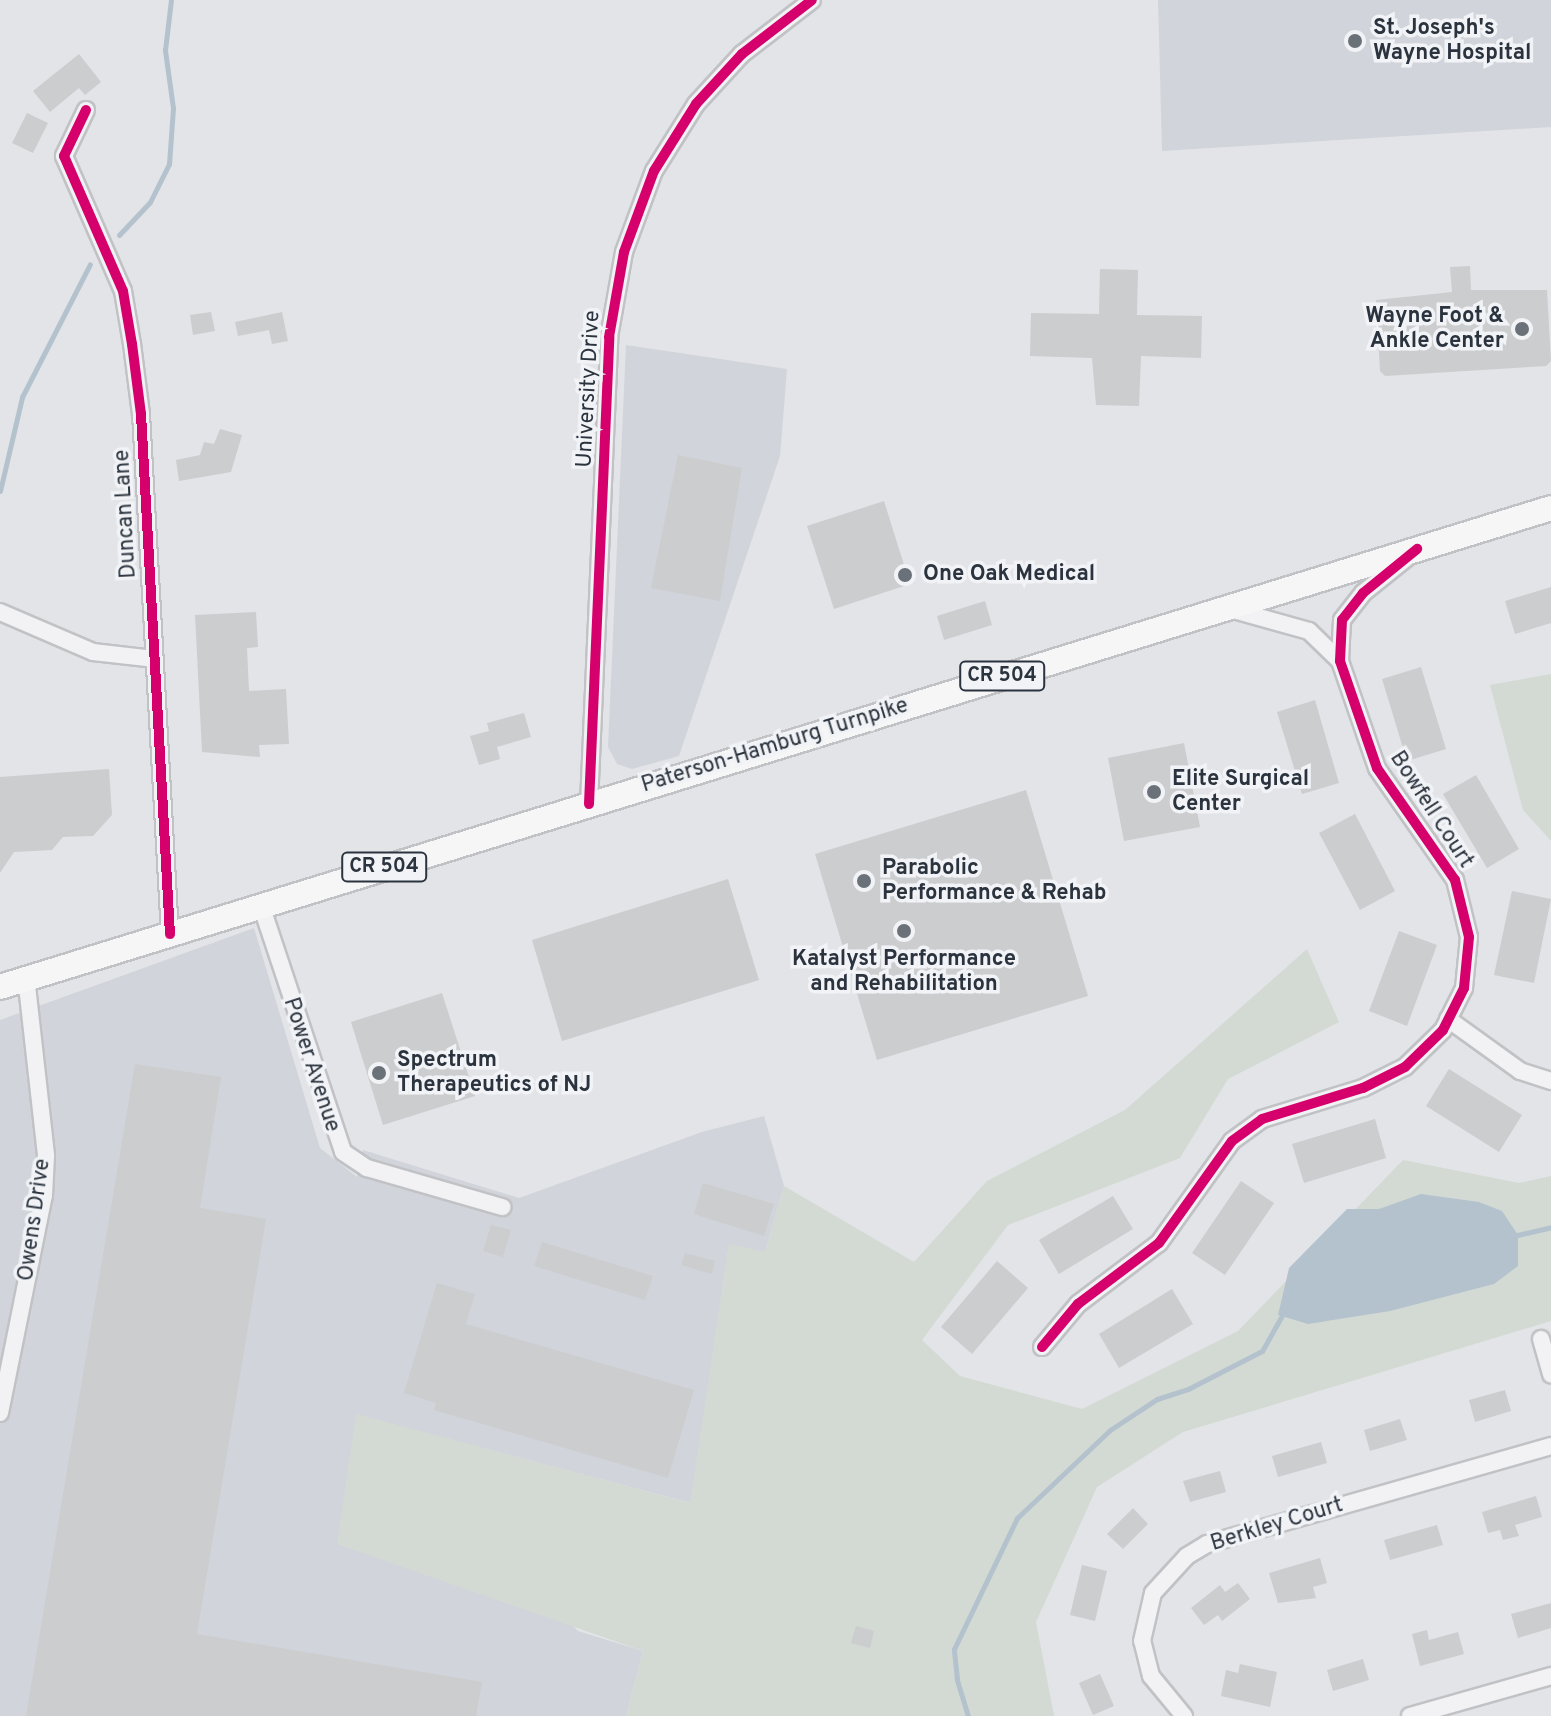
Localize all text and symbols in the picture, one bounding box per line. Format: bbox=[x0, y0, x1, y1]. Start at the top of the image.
place label: St. Joseph's Wayne Hospital bbox=[1373, 15, 1531, 66]
marker: St. Joseph's Wayne Hospital bbox=[1344, 30, 1366, 52]
place label: Wayne Foot & Ankle Center bbox=[1365, 303, 1504, 354]
street label: University Drive bbox=[572, 310, 606, 468]
marker: Wayne Foot & Ankle Center bbox=[1511, 318, 1533, 340]
street label: Duncan Lane bbox=[109, 449, 143, 579]
place label: One Oak Medical bbox=[923, 562, 1095, 588]
marker: One Oak Medical bbox=[894, 564, 916, 586]
road number: CR 504 bbox=[958, 660, 1046, 692]
street label: Paterson-Hamburg Turnpike bbox=[638, 693, 912, 799]
street label: Bowfell Court bbox=[1383, 747, 1479, 873]
place label: Elite Surgical Center bbox=[1172, 766, 1309, 818]
marker: Elite Surgical Center bbox=[1143, 781, 1165, 803]
road number: CR 504 bbox=[340, 851, 428, 883]
place label: Parabolic Performance & Rehab bbox=[882, 855, 1106, 906]
marker: Parabolic Performance & Rehab bbox=[853, 870, 875, 892]
marker: Katalyst Performance and Rehabilitation bbox=[893, 920, 915, 942]
place label: Katalyst Performance and Rehabilitation bbox=[792, 946, 1016, 998]
street label: Power Avenue bbox=[277, 994, 345, 1136]
place label: Spectrum Therapeutics of NJ bbox=[397, 1047, 591, 1098]
marker: Spectrum Therapeutics of NJ bbox=[368, 1062, 390, 1084]
street label: Owens Drive bbox=[13, 1157, 57, 1283]
street label: Berkley Court bbox=[1208, 1492, 1346, 1558]

